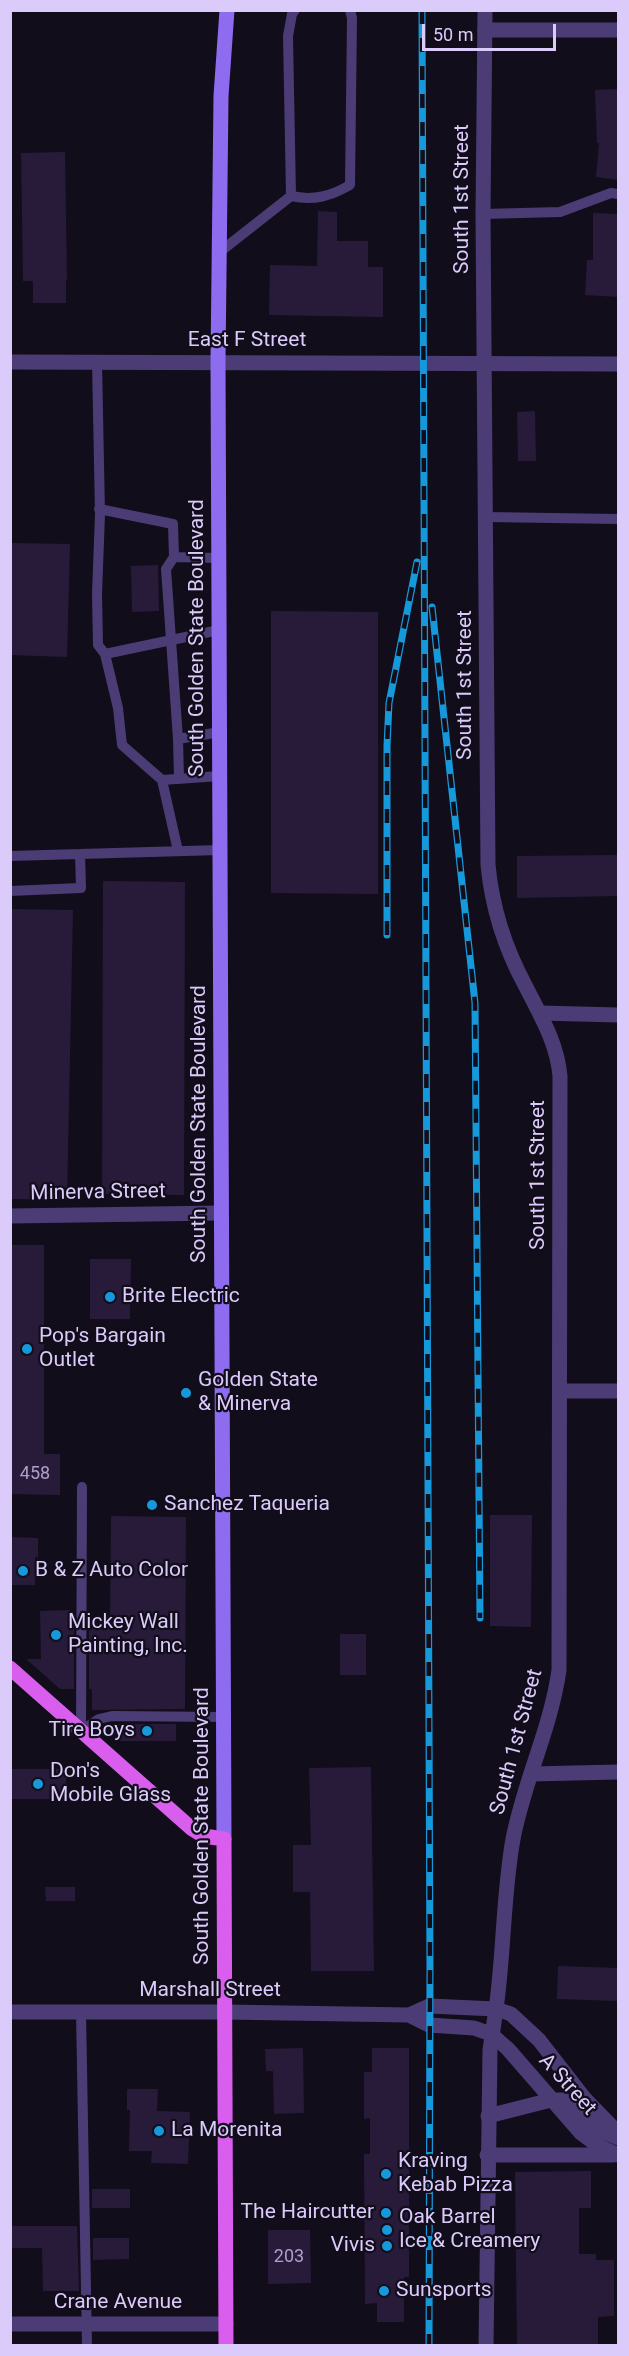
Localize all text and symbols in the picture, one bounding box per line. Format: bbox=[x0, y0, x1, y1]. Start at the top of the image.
scale bar bbox=[425, 12, 558, 50]
text: 50 m bbox=[433, 24, 473, 45]
street label: South 1st Street bbox=[450, 124, 476, 274]
street label: East F Street bbox=[188, 328, 306, 354]
street label: South Golden State Boulevard bbox=[185, 499, 211, 777]
street label: South 1st Street bbox=[453, 610, 479, 760]
street label: South Golden State Boulevard bbox=[187, 985, 213, 1263]
street label: South 1st Street bbox=[526, 1100, 552, 1250]
street label: Minerva Street bbox=[30, 1179, 166, 1207]
place label: Brite Electric bbox=[122, 1284, 240, 1310]
marker: Brite Electric bbox=[103, 1290, 117, 1304]
place label: Pop's Bargain Outlet bbox=[39, 1324, 166, 1374]
marker: Pop's Bargain Outlet bbox=[20, 1342, 34, 1356]
place label: Golden State & Minerva bbox=[198, 1368, 318, 1418]
marker: Golden State & Minerva bbox=[179, 1386, 193, 1400]
house number: 458 bbox=[20, 1463, 50, 1485]
place label: Sanchez Taqueria bbox=[164, 1492, 330, 1518]
marker: Sanchez Taqueria bbox=[145, 1498, 159, 1512]
place label: B & Z Auto Color bbox=[35, 1558, 188, 1584]
marker: B & Z Auto Color bbox=[16, 1564, 30, 1578]
place label: Mickey Wall Painting, Inc. bbox=[68, 1610, 188, 1660]
marker: Mickey Wall Painting, Inc. bbox=[49, 1628, 63, 1642]
street label: South 1st Street bbox=[485, 1666, 549, 1818]
street label: South Golden State Boulevard bbox=[190, 1687, 216, 1965]
place label: Tire Boys bbox=[48, 1718, 135, 1744]
marker: Tire Boys bbox=[140, 1724, 154, 1738]
place label: Don's Mobile Glass bbox=[50, 1759, 171, 1809]
marker: Don's Mobile Glass bbox=[31, 1777, 45, 1791]
street label: Marshall Street bbox=[139, 1978, 281, 2004]
street label: A Street bbox=[533, 2049, 601, 2121]
place label: La Morenita bbox=[171, 2118, 282, 2144]
marker: La Morenita bbox=[152, 2124, 166, 2138]
place label: Kraving Kebab Pizza bbox=[398, 2149, 513, 2199]
marker: Kraving Kebab Pizza bbox=[379, 2167, 393, 2181]
place label: The Haircutter bbox=[241, 2200, 374, 2226]
place label: Oak Barrel Ice & Creamery bbox=[399, 2205, 540, 2255]
marker: The Haircutter bbox=[379, 2206, 393, 2220]
marker: Oak Barrel Ice & Creamery bbox=[380, 2223, 394, 2237]
place label: Vivis bbox=[330, 2233, 375, 2259]
marker: Vivis bbox=[380, 2239, 394, 2253]
house number: 203 bbox=[274, 2246, 304, 2268]
place label: Sunsports bbox=[396, 2278, 492, 2304]
marker: Sunsports bbox=[377, 2284, 391, 2298]
street label: Crane Avenue bbox=[54, 2290, 182, 2316]

